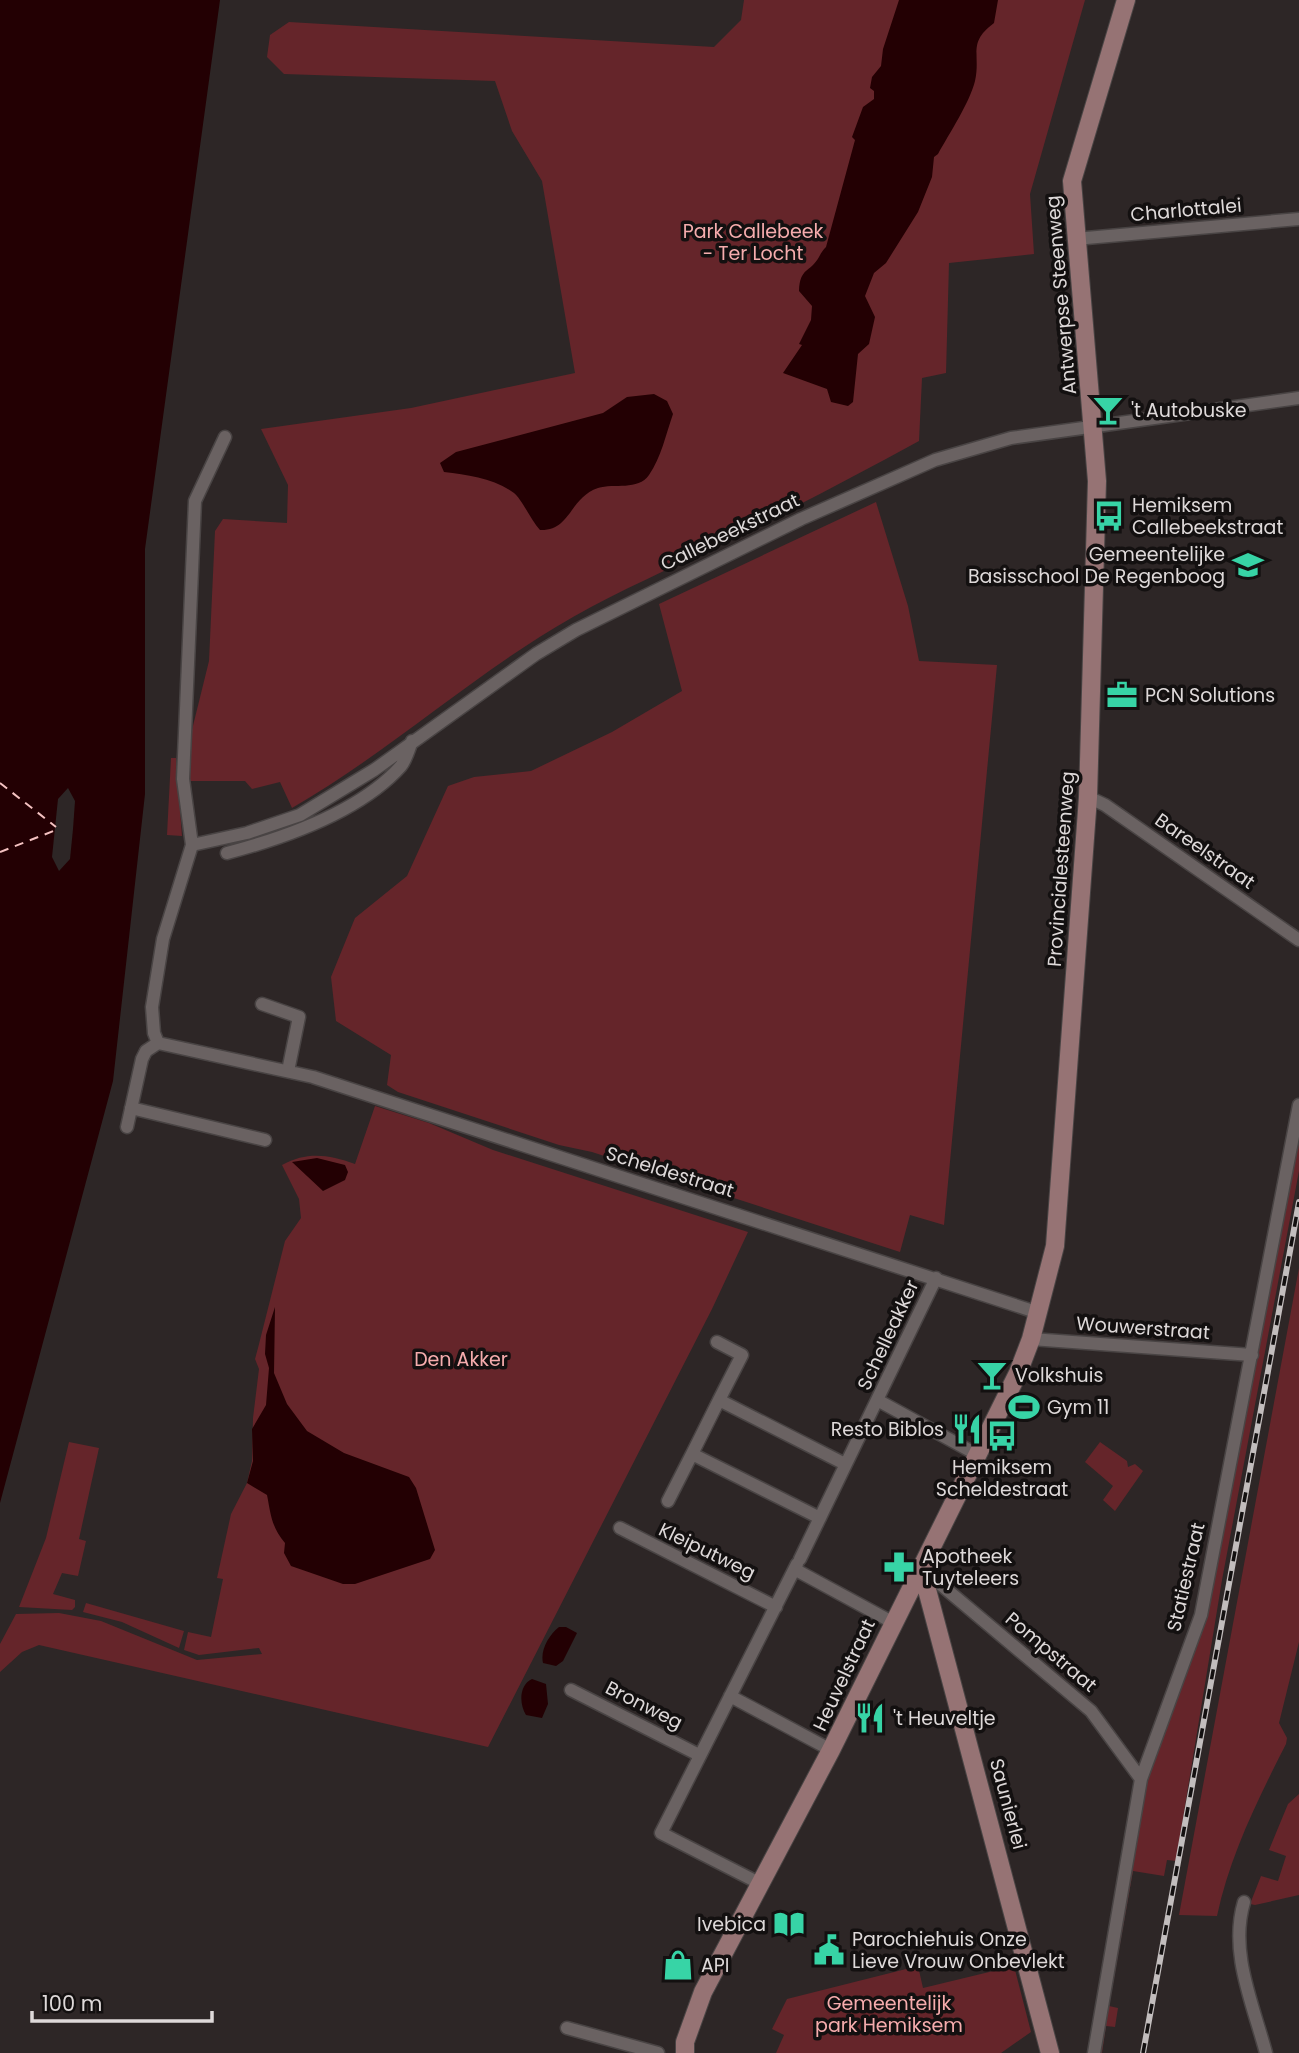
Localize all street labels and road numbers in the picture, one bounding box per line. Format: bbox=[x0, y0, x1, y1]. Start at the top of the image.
street label: Charlottalei bbox=[1129, 192, 1243, 228]
street label: Antwerpse Steenweg bbox=[1039, 194, 1083, 396]
street label: Callebeekstraat bbox=[656, 487, 804, 577]
street label: Provincialesteenweg bbox=[1041, 770, 1081, 968]
street label: Bareelstraat bbox=[1150, 807, 1260, 895]
street label: Scheldestraat bbox=[603, 1140, 737, 1204]
street label: Schelleakker bbox=[851, 1275, 925, 1395]
street label: Wouwerstraat bbox=[1075, 1310, 1211, 1346]
street label: Kleiputweg bbox=[654, 1516, 760, 1586]
street label: Statiestraat bbox=[1160, 1520, 1212, 1634]
street label: Pompstraat bbox=[999, 1606, 1103, 1698]
street label: Heuvelstraat bbox=[806, 1615, 882, 1735]
street label: Bronweg bbox=[601, 1674, 687, 1736]
street label: Saunierlei bbox=[983, 1756, 1033, 1852]

